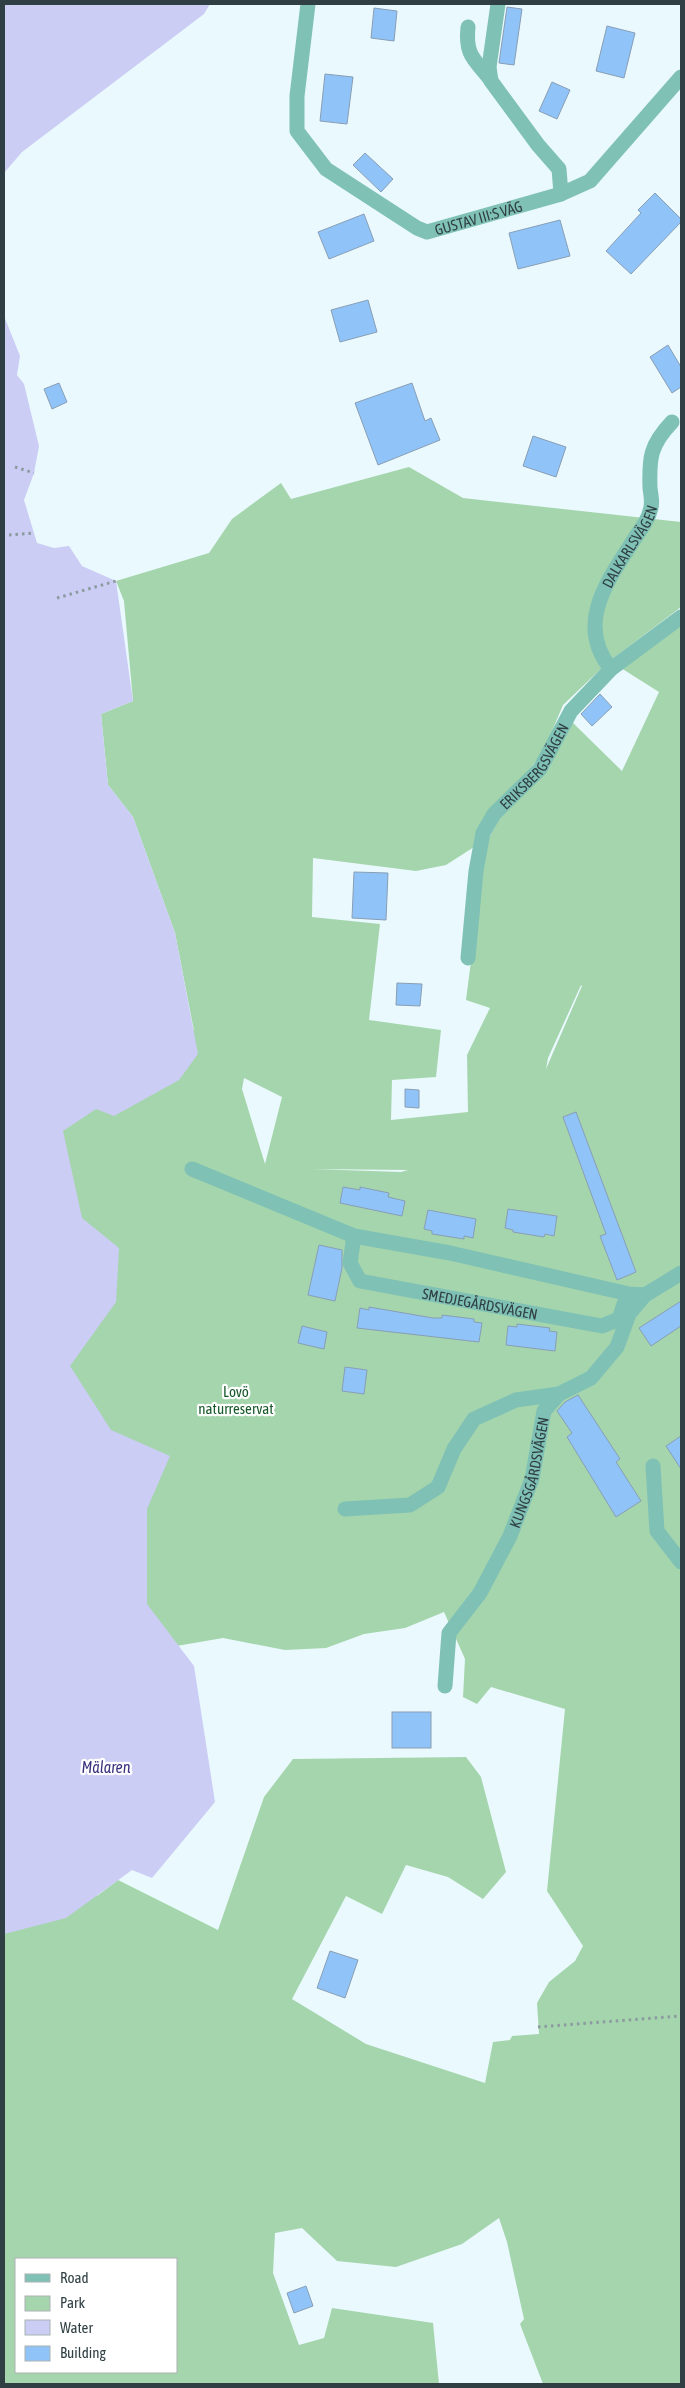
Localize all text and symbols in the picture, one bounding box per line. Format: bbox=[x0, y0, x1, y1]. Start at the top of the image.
street label: GUSTAV III:S VÄG bbox=[432, 197, 524, 238]
street label: DALKARLSVÄGEN bbox=[598, 503, 660, 590]
street label: ERIKSBERGSVÄGEN bbox=[496, 720, 571, 812]
street label: SMEDJEGÅRDSVÄGEN bbox=[421, 1284, 539, 1322]
park label: Lovö naturreservat bbox=[198, 1383, 274, 1417]
street label: KUNGSGÅRDSVÄGEN bbox=[506, 1415, 551, 1530]
water label: Mälaren bbox=[82, 1758, 131, 1776]
legend bbox=[15, 2258, 178, 2373]
text: Road bbox=[60, 2269, 89, 2286]
text: Park bbox=[60, 2294, 85, 2311]
text: Water bbox=[60, 2319, 93, 2336]
text: Building bbox=[60, 2344, 106, 2361]

